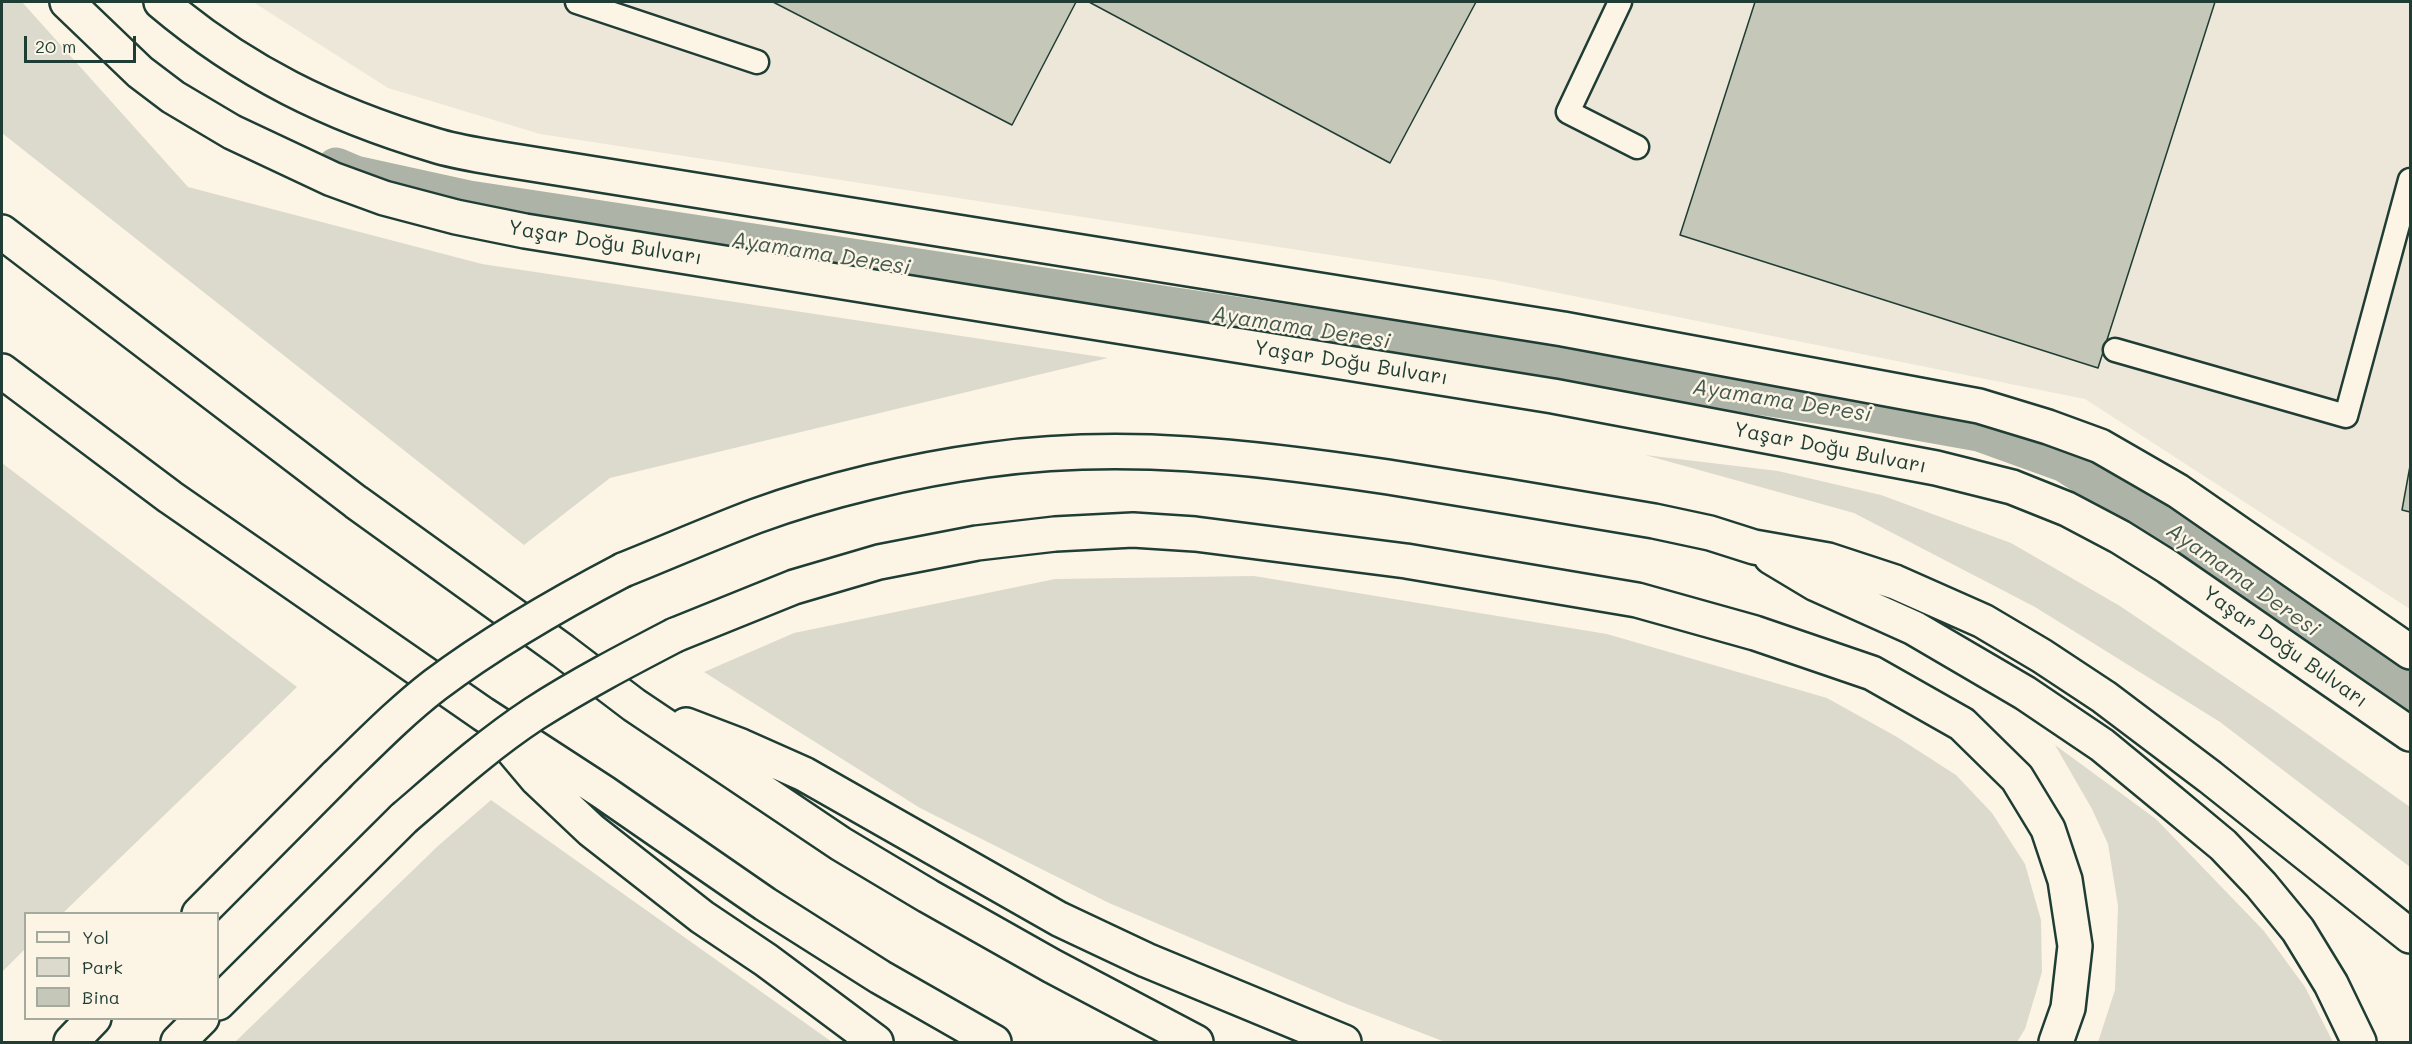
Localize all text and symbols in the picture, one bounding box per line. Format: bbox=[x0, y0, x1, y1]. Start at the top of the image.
scale bar bbox=[27, 24, 140, 62]
text: 20 m bbox=[35, 34, 76, 58]
street label: Yaşar Doğu Bulvarı bbox=[506, 215, 704, 271]
water label: Ayamama Deresi bbox=[730, 227, 912, 281]
water label: Ayamama Deresi bbox=[1210, 301, 1392, 355]
street label: Yaşar Doğu Bulvarı bbox=[1252, 335, 1450, 391]
water label: Ayamama Deresi bbox=[1691, 374, 1873, 428]
street label: Yaşar Doğu Bulvarı bbox=[1732, 417, 1928, 479]
water label: Ayamama Deresi bbox=[2161, 517, 2325, 643]
street label: Yaşar Doğu Bulvarı bbox=[2198, 581, 2372, 713]
legend bbox=[24, 912, 219, 1020]
text: Yol bbox=[82, 925, 109, 949]
text: Park bbox=[82, 955, 123, 979]
text: Bina bbox=[82, 985, 120, 1009]

